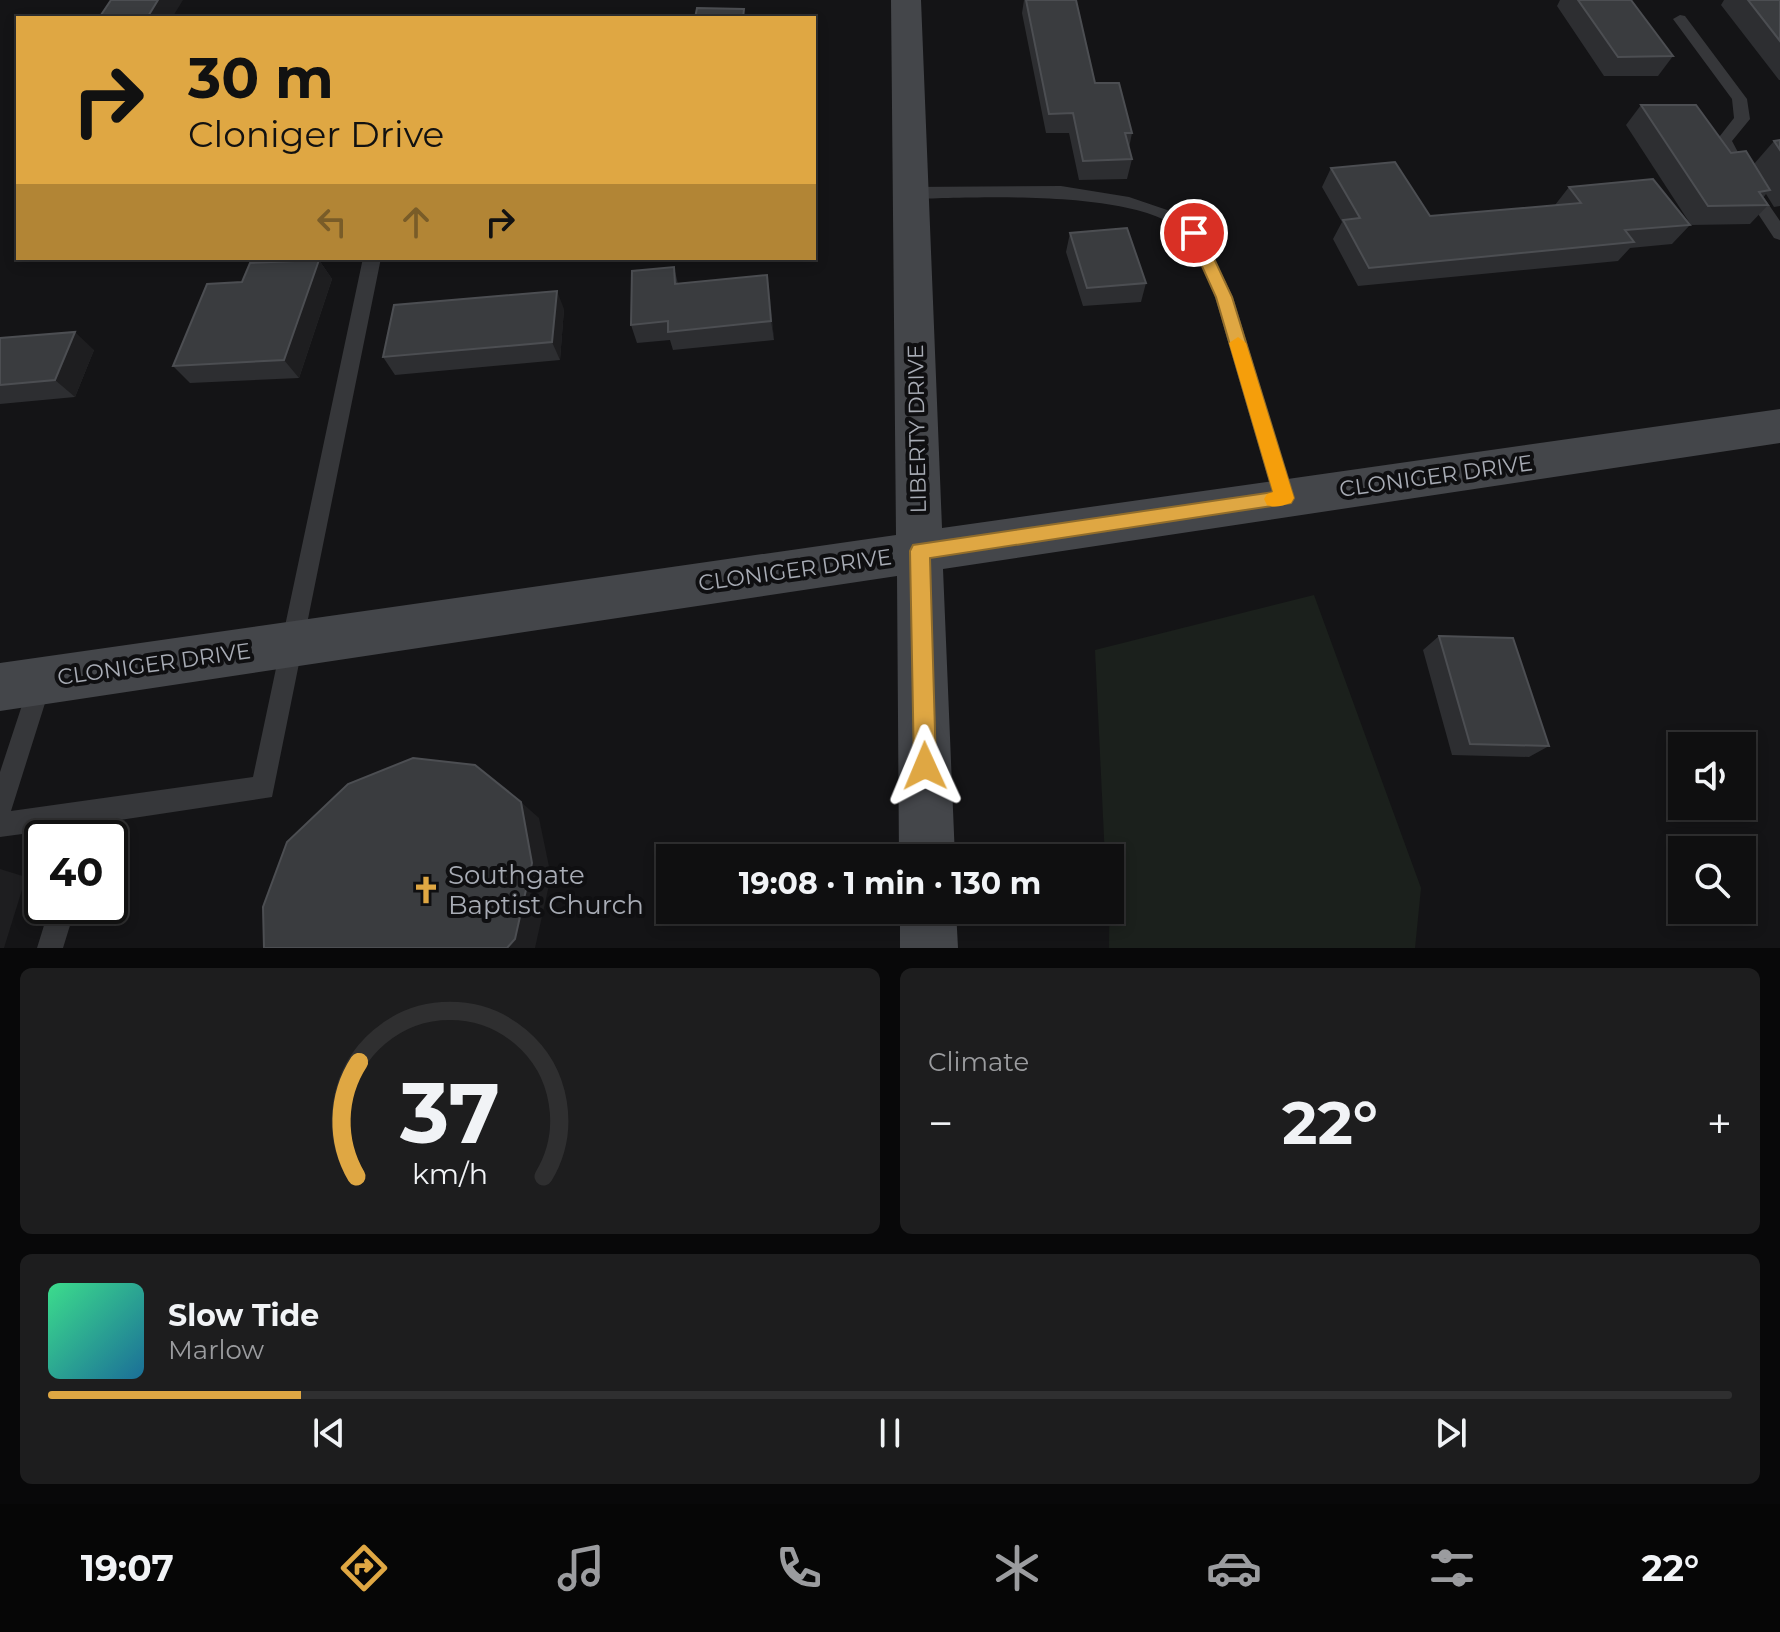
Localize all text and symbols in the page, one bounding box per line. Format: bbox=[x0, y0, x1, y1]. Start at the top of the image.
text: 30 m bbox=[188, 44, 334, 112]
icon: right bbox=[56, 48, 160, 152]
text: Cloniger Drive bbox=[188, 112, 444, 156]
pin bbox=[1160, 199, 1228, 267]
icon: left bbox=[310, 200, 354, 244]
icon: ahead bbox=[394, 200, 438, 244]
icon: right bbox=[478, 200, 522, 244]
icon: arrive bbox=[1172, 211, 1216, 255]
street label: LIBERTY DRIVE bbox=[902, 344, 932, 514]
street label: CLONIGER DRIVE bbox=[1338, 449, 1534, 503]
street label: CLONIGER DRIVE bbox=[697, 543, 893, 597]
street label: CLONIGER DRIVE bbox=[56, 637, 252, 691]
position arrow bbox=[883, 724, 967, 808]
map controls bbox=[1668, 732, 1756, 924]
button: sound bbox=[1668, 732, 1756, 820]
speed limit sign: 40 bbox=[24, 820, 128, 924]
button: search bbox=[1668, 836, 1756, 924]
place label: Southgate Baptist Church bbox=[448, 859, 644, 921]
text: 19:08 · 1 min · 130 m bbox=[739, 865, 1041, 902]
church icon: Southgate Baptist Church bbox=[411, 875, 441, 905]
text: Climate bbox=[928, 1046, 1029, 1078]
text: 37 bbox=[399, 1062, 500, 1164]
text: 22° bbox=[1282, 1086, 1378, 1159]
text: − bbox=[928, 1096, 953, 1150]
text: + bbox=[1707, 1096, 1732, 1150]
text: km/h bbox=[412, 1156, 488, 1191]
text: Slow Tide bbox=[168, 1297, 319, 1334]
text: Marlow bbox=[168, 1334, 264, 1366]
icon: previous bbox=[307, 1411, 351, 1455]
icon: pause bbox=[868, 1411, 912, 1455]
icon: next bbox=[1429, 1411, 1473, 1455]
icon: directions bbox=[336, 1540, 392, 1596]
icon: music bbox=[553, 1540, 609, 1596]
icon: phone bbox=[771, 1540, 827, 1596]
icon: climate bbox=[989, 1540, 1045, 1596]
icon: car bbox=[1206, 1540, 1262, 1596]
icon: filters bbox=[1424, 1540, 1480, 1596]
text: 19:07 bbox=[81, 1546, 174, 1590]
text: 22° bbox=[1642, 1546, 1699, 1590]

